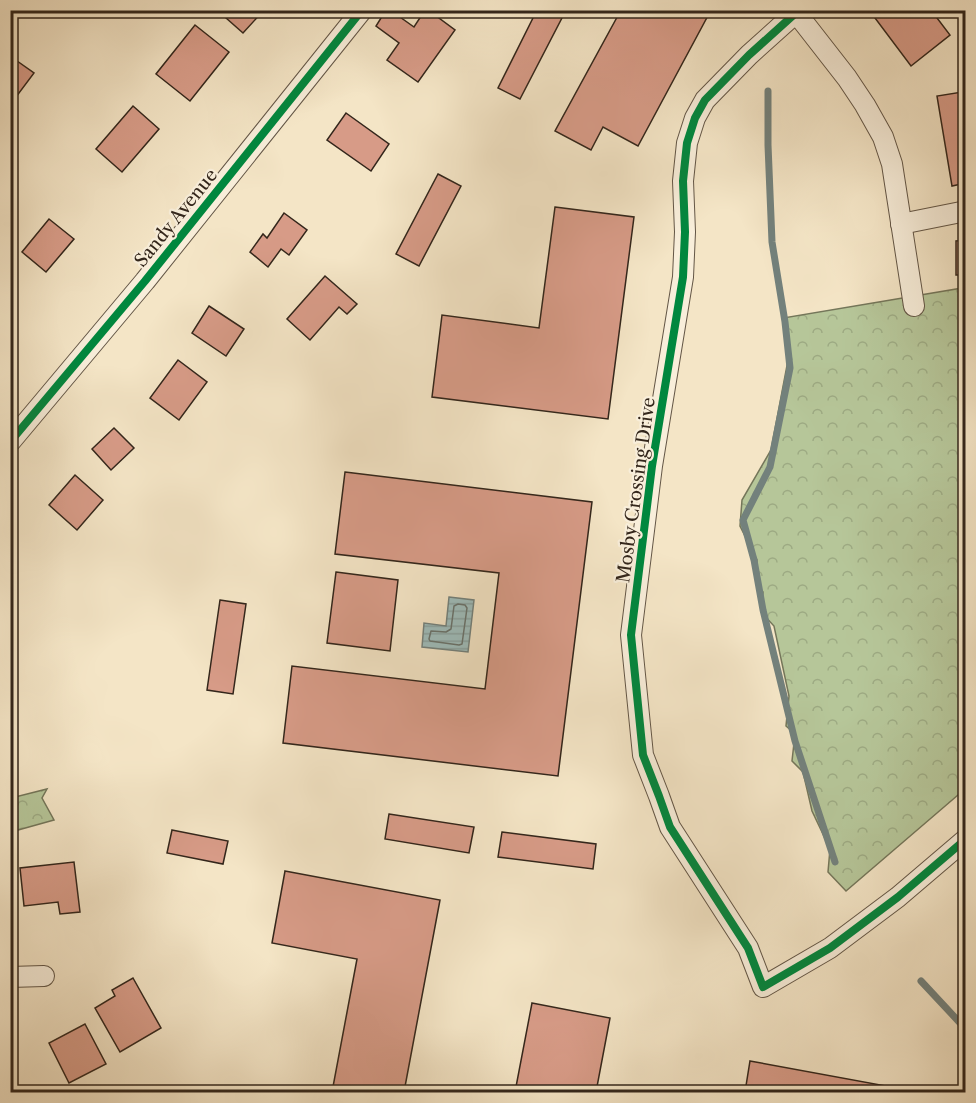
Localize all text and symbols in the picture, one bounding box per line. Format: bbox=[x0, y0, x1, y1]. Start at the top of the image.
street label: Sandy Avenue bbox=[130, 165, 222, 271]
street label: Mosby Crossing Drive bbox=[612, 396, 660, 584]

